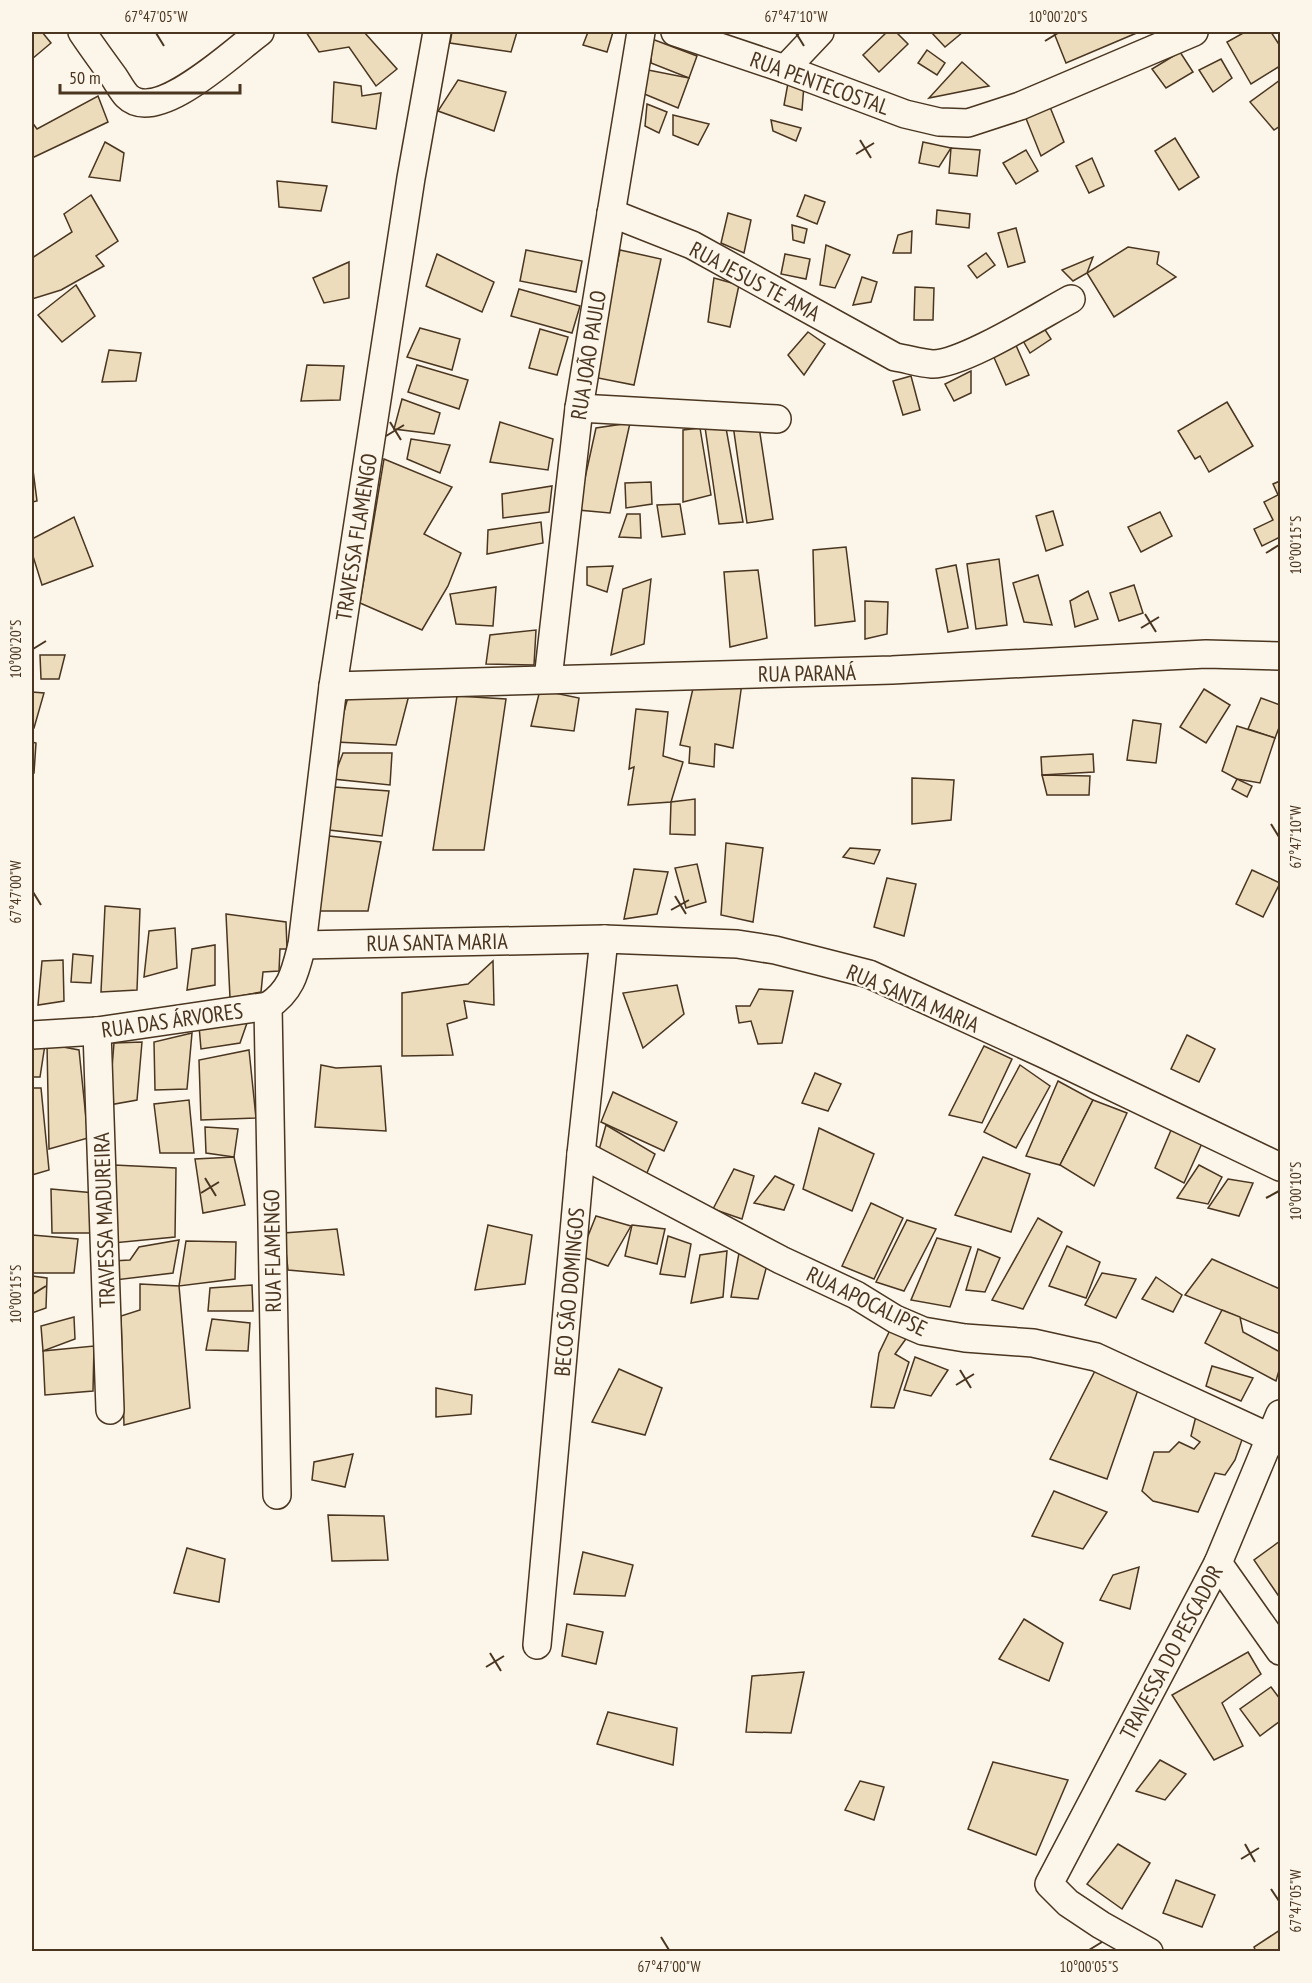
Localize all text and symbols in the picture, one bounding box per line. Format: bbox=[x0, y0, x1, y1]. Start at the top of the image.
text: 67°47'05"W bbox=[124, 7, 188, 26]
text: 67°47'10"W bbox=[764, 7, 828, 26]
text: 10°00'20"S bbox=[1028, 7, 1088, 26]
street label: RUA PENTECOSTAL bbox=[747, 45, 893, 121]
scale bar bbox=[60, 57, 240, 95]
text: 50 m bbox=[69, 66, 101, 89]
street label: RUA JESUS TE AMA bbox=[685, 235, 826, 327]
street label: RUA JOÃO PAULO bbox=[564, 288, 612, 422]
street label: TRAVESSA FLAMENGO bbox=[329, 451, 383, 623]
text: 10°00'15"S bbox=[1286, 515, 1305, 575]
text: 10°00'20"S bbox=[6, 619, 25, 679]
street label: RUA PARANÁ bbox=[758, 658, 857, 688]
text: 67°47'10"W bbox=[1286, 805, 1305, 869]
text: 67°47'00"W bbox=[6, 860, 25, 924]
street label: RUA SANTA MARIA bbox=[366, 927, 509, 957]
street label: RUA SANTA MARIA bbox=[842, 957, 984, 1039]
street label: RUA DAS ÁRVORES bbox=[99, 996, 245, 1044]
street label: TRAVESSA MADUREIRA bbox=[87, 1131, 121, 1308]
text: 10°00'10"S bbox=[1286, 1161, 1305, 1221]
street label: RUA FLAMENGO bbox=[257, 1189, 287, 1313]
street label: BECO SÃO DOMINGOS bbox=[548, 1207, 590, 1377]
street label: RUA APOCALIPSE bbox=[802, 1260, 932, 1342]
text: 10°00'15"S bbox=[6, 1264, 25, 1324]
street label: TRAVESSA DO PESCADOR bbox=[1113, 1560, 1229, 1744]
text: 67°47'05"W bbox=[1286, 1869, 1305, 1933]
text: 67°47'00"W bbox=[637, 1957, 701, 1976]
text: 10°00'05"S bbox=[1059, 1957, 1119, 1976]

